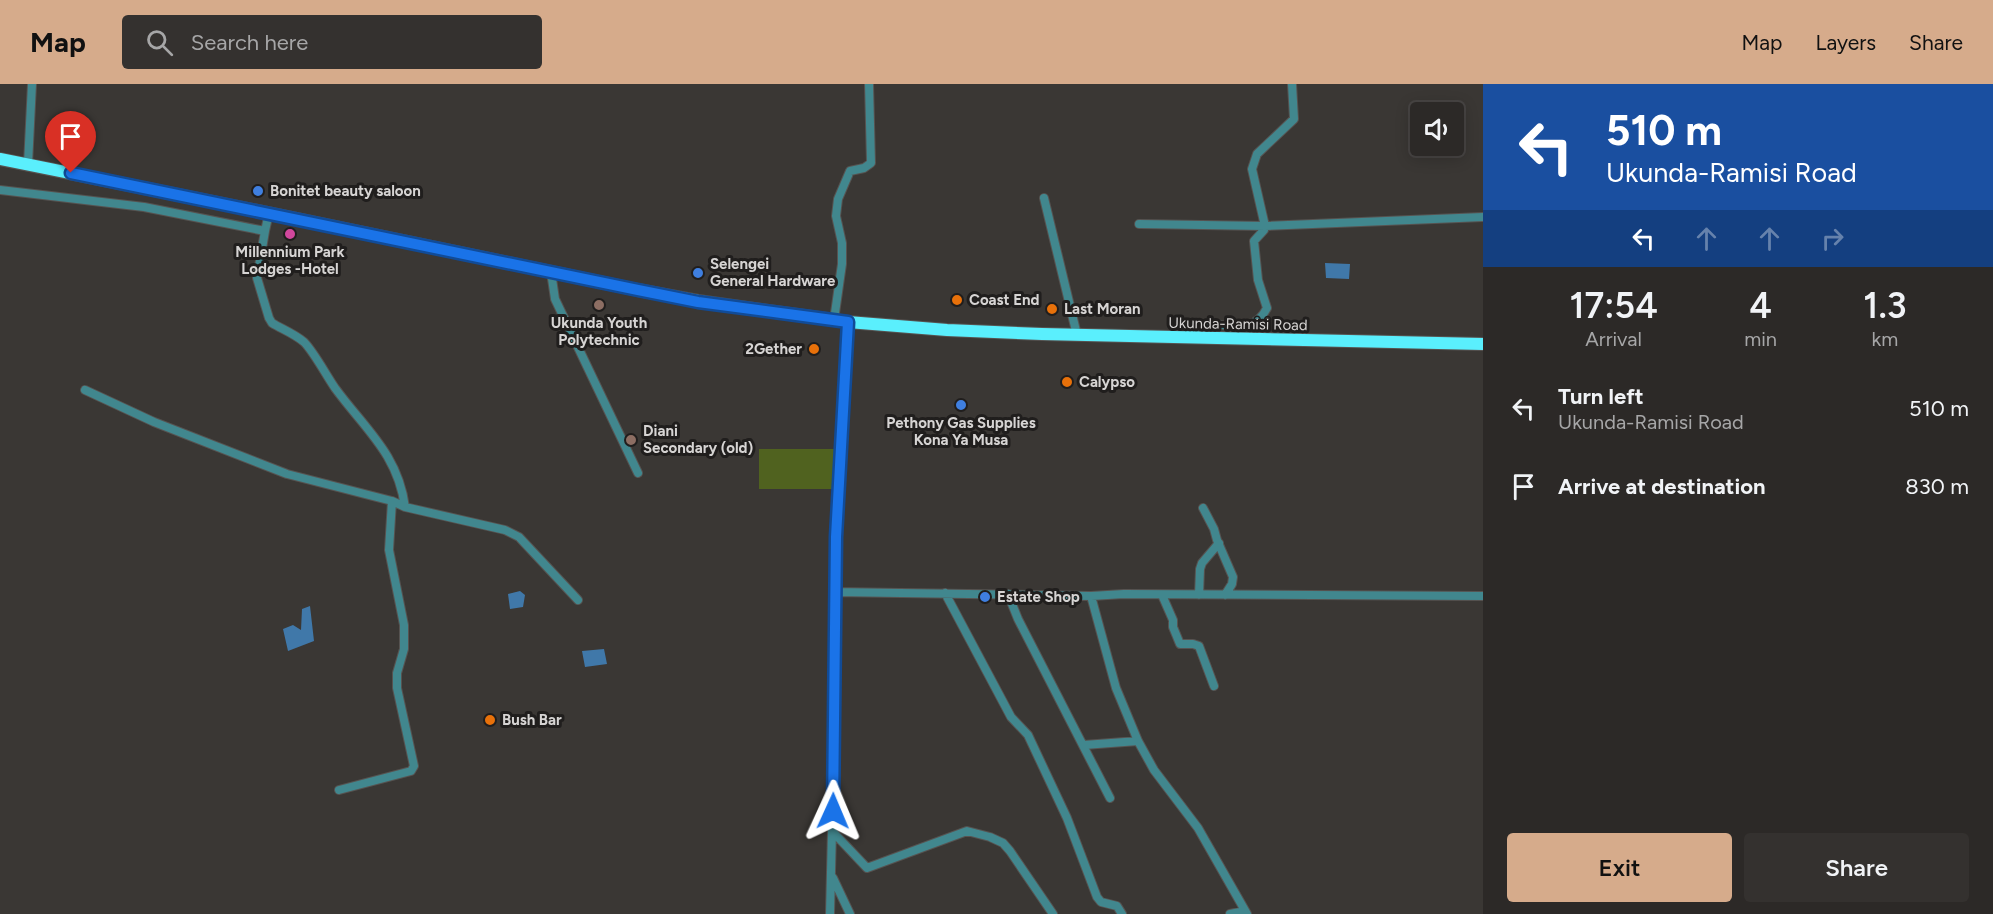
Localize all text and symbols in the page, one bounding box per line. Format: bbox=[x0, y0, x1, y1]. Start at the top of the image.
search box bbox=[122, 15, 542, 69]
text: Map bbox=[30, 25, 86, 59]
icon: search bbox=[143, 26, 176, 59]
text: Search here bbox=[191, 29, 308, 56]
text: Map bbox=[1742, 30, 1782, 55]
text: Layers bbox=[1815, 30, 1876, 55]
text: Share bbox=[1909, 30, 1963, 55]
map controls bbox=[1410, 102, 1464, 156]
button: sound bbox=[1410, 102, 1464, 156]
text: 510 m bbox=[1606, 105, 1722, 156]
icon: left bbox=[1507, 108, 1585, 186]
pin bbox=[45, 111, 96, 173]
icon: arrive bbox=[54, 120, 87, 153]
text: Ukunda-Ramisi Road bbox=[1606, 156, 1857, 189]
place label: Bonitet beauty saloon bbox=[270, 182, 421, 200]
marker: Bonitet beauty saloon bbox=[251, 184, 265, 198]
icon: left bbox=[1627, 222, 1660, 255]
icon: ahead bbox=[1690, 222, 1723, 255]
icon: ahead bbox=[1753, 222, 1786, 255]
icon: right bbox=[1816, 222, 1849, 255]
marker: Millennium Park Lodges -Hotel bbox=[283, 227, 297, 241]
place label: Millennium Park Lodges -Hotel bbox=[235, 243, 345, 278]
place label: Selengei General Hardware bbox=[710, 255, 836, 290]
marker: Selengei General Hardware bbox=[691, 266, 705, 280]
text: 17:54 bbox=[1569, 284, 1658, 327]
text: 4 bbox=[1749, 284, 1772, 327]
text: 1.3 bbox=[1863, 284, 1907, 327]
place label: Coast End bbox=[969, 291, 1040, 309]
marker: Coast End bbox=[950, 293, 964, 307]
marker: Ukunda Youth Polytechnic bbox=[592, 298, 606, 312]
place label: Last Moran bbox=[1064, 300, 1140, 318]
marker: Last Moran bbox=[1045, 302, 1059, 316]
place label: Ukunda Youth Polytechnic bbox=[551, 314, 647, 349]
street label: Ukunda-Ramisi Road bbox=[1168, 314, 1308, 334]
text: Arrival bbox=[1585, 327, 1642, 351]
text: min bbox=[1744, 327, 1777, 351]
text: km bbox=[1872, 327, 1898, 351]
place label: 2Gether bbox=[745, 340, 802, 358]
marker: 2Gether bbox=[807, 342, 821, 356]
place label: Calypso bbox=[1079, 373, 1135, 391]
marker: Calypso bbox=[1060, 375, 1074, 389]
text: Turn left bbox=[1558, 383, 1644, 410]
icon: left bbox=[1507, 392, 1540, 425]
text: 510 m bbox=[1909, 395, 1969, 422]
marker: Pethony Gas Supplies Kona Ya Musa bbox=[954, 398, 968, 412]
text: Ukunda-Ramisi Road bbox=[1558, 410, 1744, 434]
place label: Pethony Gas Supplies Kona Ya Musa bbox=[886, 414, 1036, 449]
place label: Diani Secondary (old) bbox=[643, 422, 754, 457]
marker: Diani Secondary (old) bbox=[624, 433, 638, 447]
icon: arrive bbox=[1507, 470, 1540, 503]
text: Arrive at destination bbox=[1558, 473, 1766, 500]
text: 830 m bbox=[1905, 473, 1969, 500]
place label: Estate Shop bbox=[997, 588, 1080, 606]
marker: Estate Shop bbox=[978, 590, 992, 604]
place label: Bush Bar bbox=[502, 711, 562, 729]
marker: Bush Bar bbox=[483, 713, 497, 727]
position arrow bbox=[801, 779, 865, 843]
button: Exit bbox=[1507, 833, 1732, 902]
button: Share bbox=[1744, 833, 1969, 902]

